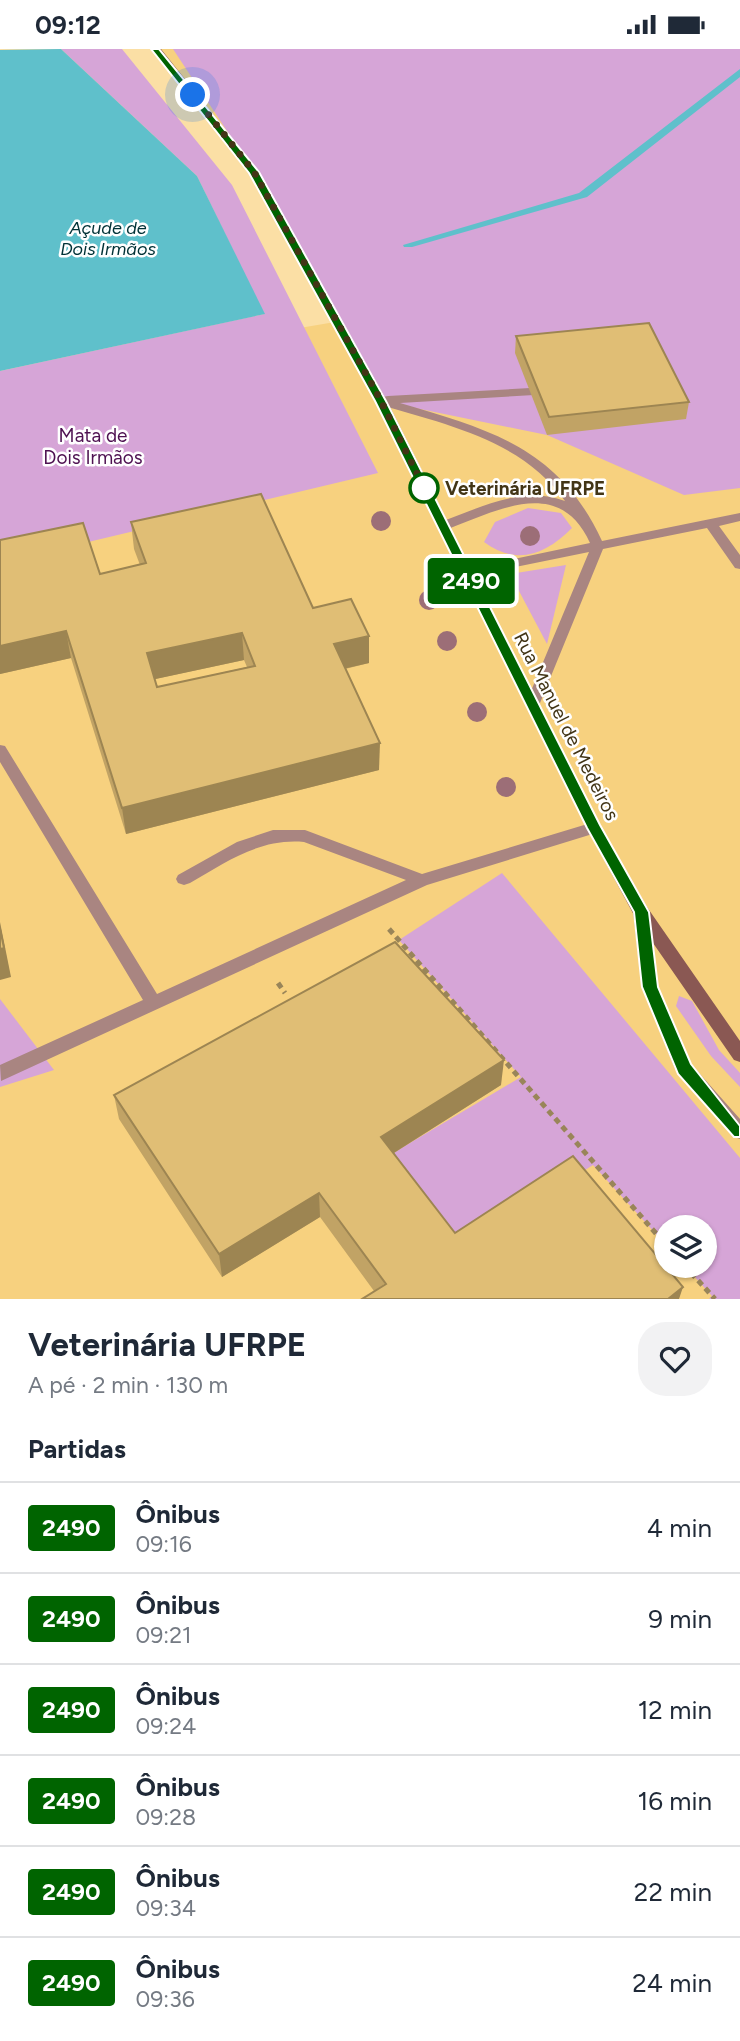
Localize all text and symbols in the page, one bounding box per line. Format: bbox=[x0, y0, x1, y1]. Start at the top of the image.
text: 09:12 bbox=[35, 9, 101, 41]
your location bbox=[175, 77, 210, 112]
water label: Açude de Dois Irmãos bbox=[60, 217, 156, 260]
park label: Mata de Dois Irmãos bbox=[43, 424, 143, 469]
marker: Veterinária UFRPE bbox=[409, 473, 439, 503]
place label: Veterinária UFRPE bbox=[445, 477, 605, 500]
line badge: 2490 bbox=[422, 558, 520, 604]
text: 2490 bbox=[442, 566, 500, 595]
street label: Rua Manuel de Medeiros bbox=[509, 628, 624, 824]
map controls bbox=[654, 1215, 717, 1278]
button: layers bbox=[654, 1215, 717, 1278]
button: heart bbox=[638, 1322, 712, 1396]
text: Veterinária UFRPE bbox=[28, 1325, 306, 1364]
text: A pé · 2 min · 130 m bbox=[28, 1371, 228, 1399]
text: Partidas bbox=[28, 1433, 126, 1465]
text: Ônibus bbox=[136, 1498, 220, 1530]
text: 4 min bbox=[647, 1512, 712, 1544]
text: 2490 bbox=[42, 1513, 101, 1542]
text: 09:16 bbox=[136, 1530, 192, 1558]
text: Ônibus bbox=[136, 1589, 220, 1621]
text: 9 min bbox=[648, 1603, 712, 1635]
text: 2490 bbox=[42, 1604, 101, 1633]
text: 09:21 bbox=[136, 1621, 192, 1649]
text: Ônibus bbox=[136, 1680, 220, 1712]
text: 12 min bbox=[638, 1694, 712, 1726]
text: 2490 bbox=[42, 1695, 101, 1724]
text: 09:24 bbox=[136, 1712, 196, 1740]
text: Ônibus bbox=[136, 1771, 220, 1803]
text: 16 min bbox=[637, 1785, 712, 1817]
text: 2490 bbox=[42, 1786, 101, 1815]
text: 09:28 bbox=[136, 1803, 196, 1831]
text: Ônibus bbox=[136, 1862, 220, 1894]
text: 22 min bbox=[634, 1876, 712, 1908]
text: 2490 bbox=[42, 1877, 101, 1906]
text: 09:34 bbox=[136, 1894, 196, 1922]
text: Ônibus bbox=[136, 1953, 220, 1985]
text: 24 min bbox=[632, 1967, 712, 1999]
text: 2490 bbox=[42, 1968, 101, 1997]
text: 09:36 bbox=[136, 1985, 195, 2013]

